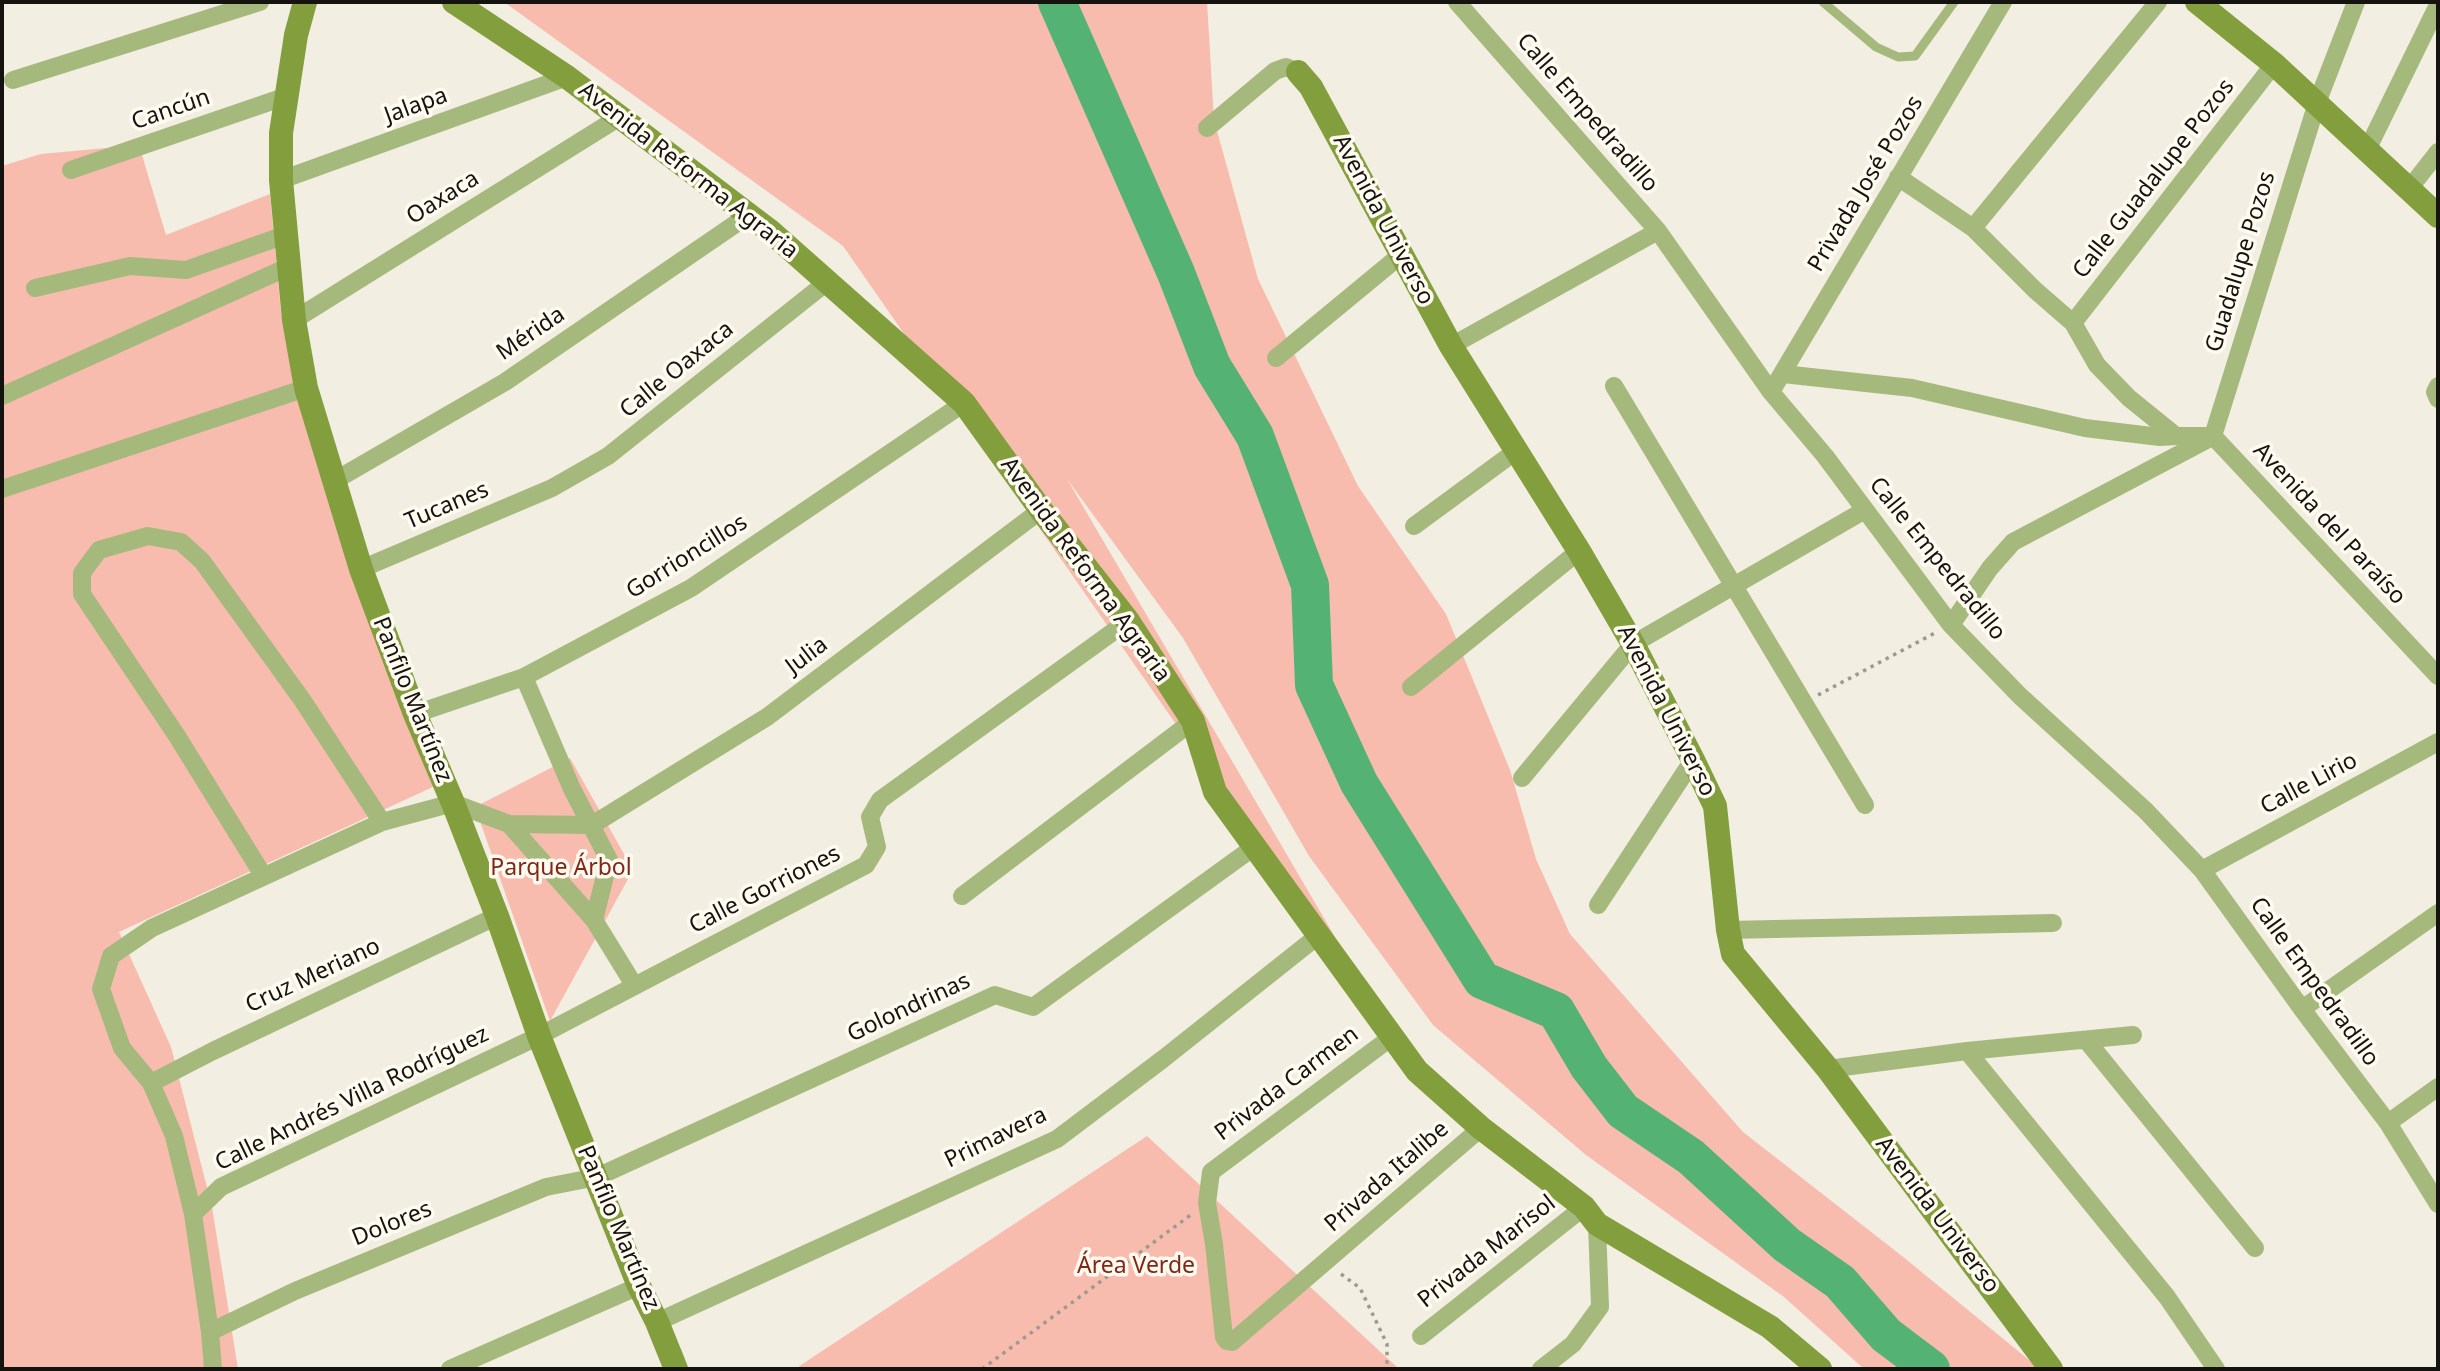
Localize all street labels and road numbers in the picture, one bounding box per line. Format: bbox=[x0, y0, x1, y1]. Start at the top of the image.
street label: Calle Empedradillo bbox=[1510, 28, 1664, 198]
street label: Calle Guadalupe Pozos bbox=[2067, 74, 2241, 284]
street label: Avenida Reforma Agraria bbox=[573, 77, 803, 265]
street label: Jalapa bbox=[381, 82, 451, 130]
street label: Cancún bbox=[128, 84, 214, 136]
street label: Privada José Pozos bbox=[1803, 91, 1929, 277]
street label: Avenida Universo bbox=[1327, 130, 1439, 310]
street label: Oaxaca bbox=[402, 165, 484, 231]
street label: Guadalupe Pozos bbox=[2200, 168, 2282, 356]
street label: Mérida bbox=[492, 301, 570, 367]
street label: Calle Oaxaca bbox=[615, 316, 739, 424]
street label: Avenida del Paraíso bbox=[2247, 437, 2411, 611]
street label: Avenida Reforma Agraria bbox=[994, 452, 1176, 688]
street label: Calle Empedradillo bbox=[1863, 472, 2011, 646]
street label: Tucanes bbox=[401, 476, 493, 536]
street label: Gorrioncillos bbox=[621, 509, 753, 605]
street label: Panfilo Martínez bbox=[366, 613, 458, 787]
street label: Avenida Universo bbox=[1611, 621, 1721, 801]
street label: Julia bbox=[781, 631, 833, 681]
street label: Calle Lirio bbox=[2256, 747, 2362, 821]
street label: Calle Gorriones bbox=[685, 840, 845, 940]
street label: Calle Empedradillo bbox=[2244, 892, 2384, 1072]
street label: Cruz Meriano bbox=[241, 933, 385, 1019]
street label: Golondrinas bbox=[843, 968, 975, 1048]
street label: Calle Andrés Villa Rodríguez bbox=[211, 1021, 493, 1177]
street label: Privada Carmen bbox=[1210, 1021, 1364, 1147]
street label: Primavera bbox=[940, 1101, 1052, 1175]
street label: Privada Italibe bbox=[1319, 1116, 1455, 1238]
street label: Avenida Universo bbox=[1869, 1131, 2005, 1299]
street label: Panfilo Martínez bbox=[571, 1142, 665, 1314]
street label: Privada Marisol bbox=[1413, 1190, 1561, 1314]
street label: Dolores bbox=[348, 1196, 436, 1252]

